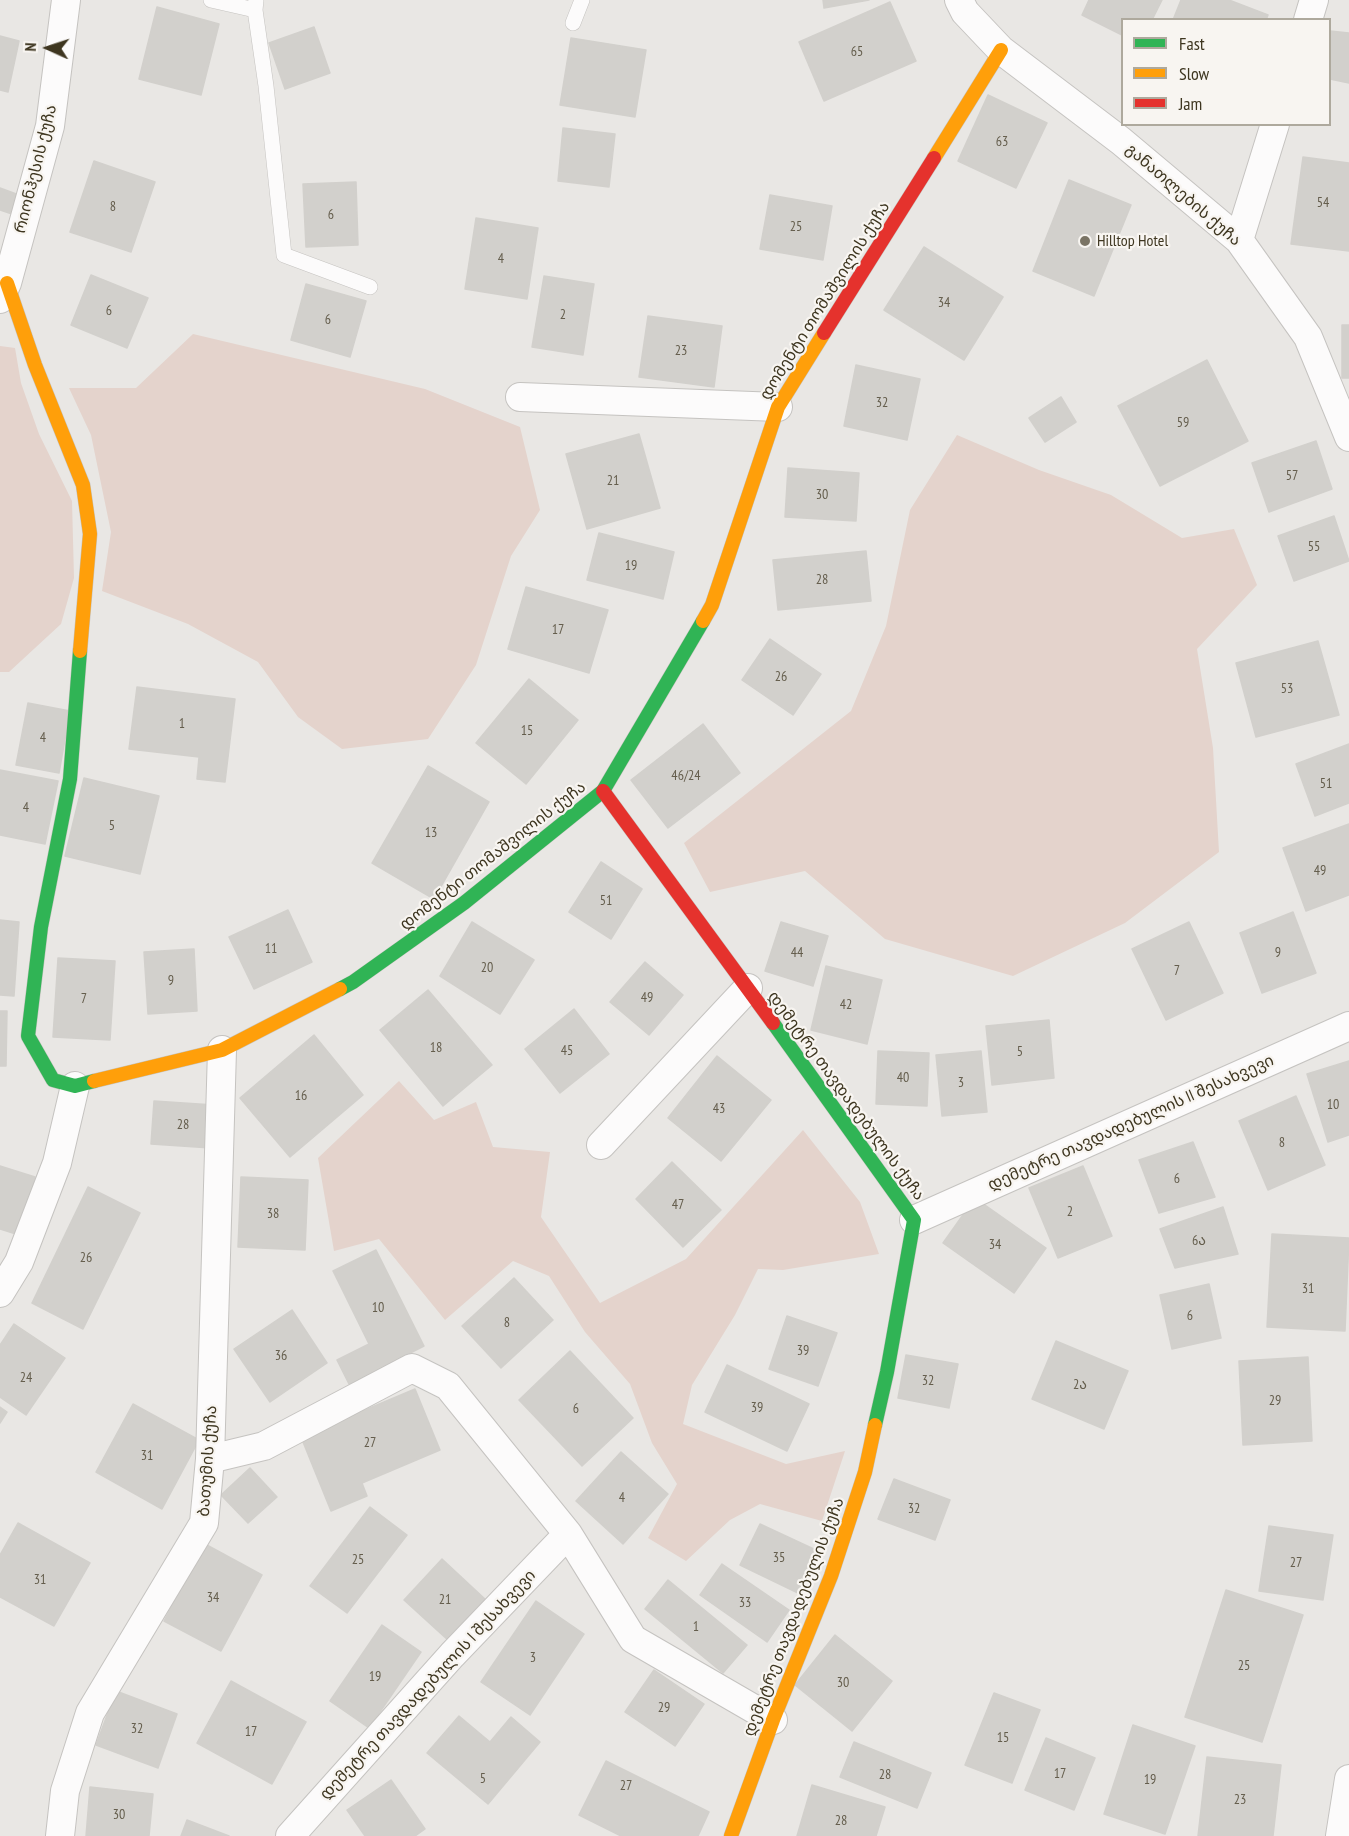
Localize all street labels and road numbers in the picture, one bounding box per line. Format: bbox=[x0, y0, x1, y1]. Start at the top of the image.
street label: რიონჰესის ქუჩა bbox=[11, 103, 61, 235]
street label: განათლების ქუჩა bbox=[1121, 140, 1245, 250]
street label: დომენტი თომაშვილის ქუჩა bbox=[756, 198, 894, 404]
street label: დომენტი თომაშვილის ქუჩა bbox=[396, 778, 590, 934]
street label: დემეტრე თავდადებულის ქუჩა bbox=[764, 988, 928, 1204]
street label: დემეტრე თავდადებულის II შესახვევი bbox=[985, 1051, 1277, 1195]
street label: ბათუმის ქუჩა bbox=[195, 1405, 221, 1517]
street label: დემეტრე თავდადებულის ქუჩა bbox=[740, 1495, 848, 1739]
street label: დემეტრე თავდადებულის I შესახვევი bbox=[316, 1566, 540, 1804]

